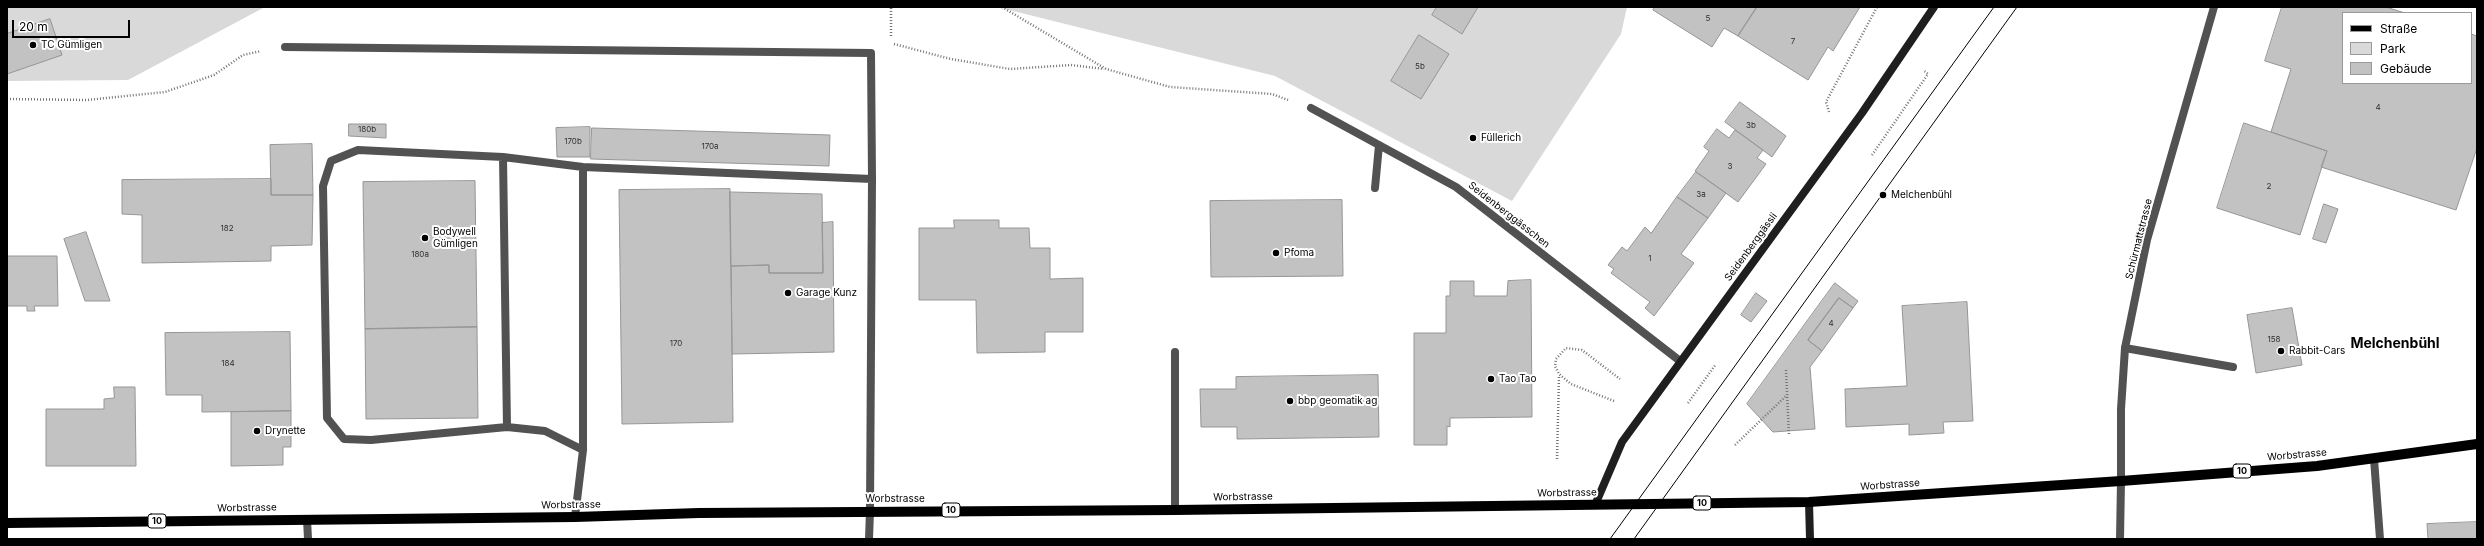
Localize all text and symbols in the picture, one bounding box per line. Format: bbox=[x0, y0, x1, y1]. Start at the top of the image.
scale bar bbox=[14, 12, 132, 38]
legend bbox=[2342, 12, 2472, 84]
house number: 5 bbox=[1706, 14, 1710, 24]
text: 20 m bbox=[19, 19, 48, 34]
text: Straße bbox=[2380, 21, 2417, 36]
house number: 7 bbox=[1791, 37, 1795, 47]
place label: TC Gümligen bbox=[41, 39, 102, 51]
marker: TC Gümligen bbox=[28, 40, 38, 50]
text: Park bbox=[2380, 41, 2406, 56]
text: Gebäude bbox=[2380, 61, 2432, 76]
house number: 5b bbox=[1415, 62, 1425, 72]
house number: 4 bbox=[2375, 103, 2381, 113]
house number: 3b bbox=[1746, 121, 1756, 131]
house number: 180b bbox=[358, 125, 376, 135]
place label: Füllerich bbox=[1481, 132, 1521, 144]
marker: Füllerich bbox=[1468, 133, 1478, 143]
house number: 170b bbox=[564, 137, 582, 147]
house number: 170a bbox=[701, 142, 719, 152]
house number: 3 bbox=[1728, 162, 1732, 172]
street label: Seidenberggässchen bbox=[1466, 180, 1552, 250]
house number: 2 bbox=[2267, 182, 2271, 192]
place label: Melchenbühl bbox=[1891, 189, 1952, 201]
house number: 3a bbox=[1696, 190, 1706, 200]
marker: Melchenbühl bbox=[1878, 190, 1888, 200]
street label: Schürmattstrasse bbox=[2123, 197, 2155, 281]
street label: Seidenberggässli bbox=[1722, 211, 1780, 283]
house number: 182 bbox=[220, 224, 234, 234]
place label: Bodywell Gümligen bbox=[433, 226, 478, 250]
marker: Bodywell Gümligen bbox=[420, 233, 430, 243]
place label: Pfoma bbox=[1284, 247, 1314, 259]
marker: Pfoma bbox=[1271, 248, 1281, 258]
house number: 180a bbox=[411, 250, 429, 260]
house number: 1 bbox=[1648, 254, 1652, 264]
place label: Garage Kunz bbox=[796, 287, 857, 299]
marker: Garage Kunz bbox=[783, 288, 793, 298]
house number: 4 bbox=[1828, 319, 1834, 329]
house number: 158 bbox=[2267, 335, 2281, 345]
district label: Melchenbühl bbox=[2350, 336, 2440, 352]
house number: 170 bbox=[670, 339, 682, 349]
place label: Rabbit-Cars bbox=[2289, 345, 2345, 357]
marker: Rabbit-Cars bbox=[2276, 346, 2286, 356]
house number: 184 bbox=[221, 359, 235, 369]
place label: Tao Tao bbox=[1499, 373, 1536, 385]
marker: Tao Tao bbox=[1486, 374, 1496, 384]
place label: bbp geomatik ag bbox=[1298, 395, 1377, 407]
marker: bbp geomatik ag bbox=[1285, 396, 1295, 406]
place label: Drynette bbox=[265, 425, 306, 437]
marker: Drynette bbox=[252, 426, 262, 436]
street label: Worbstrasse bbox=[2267, 446, 2327, 464]
road number: 10 bbox=[2233, 464, 2251, 478]
street label: Worbstrasse bbox=[1860, 477, 1920, 493]
street label: Worbstrasse bbox=[1537, 486, 1597, 500]
street label: Worbstrasse bbox=[1213, 490, 1273, 504]
street label: Worbstrasse bbox=[865, 493, 925, 505]
road number: 10 bbox=[1693, 496, 1711, 510]
street label: Worbstrasse bbox=[541, 498, 601, 512]
street label: Worbstrasse bbox=[217, 501, 277, 515]
road number: 10 bbox=[942, 503, 960, 517]
road number: 10 bbox=[148, 514, 166, 528]

